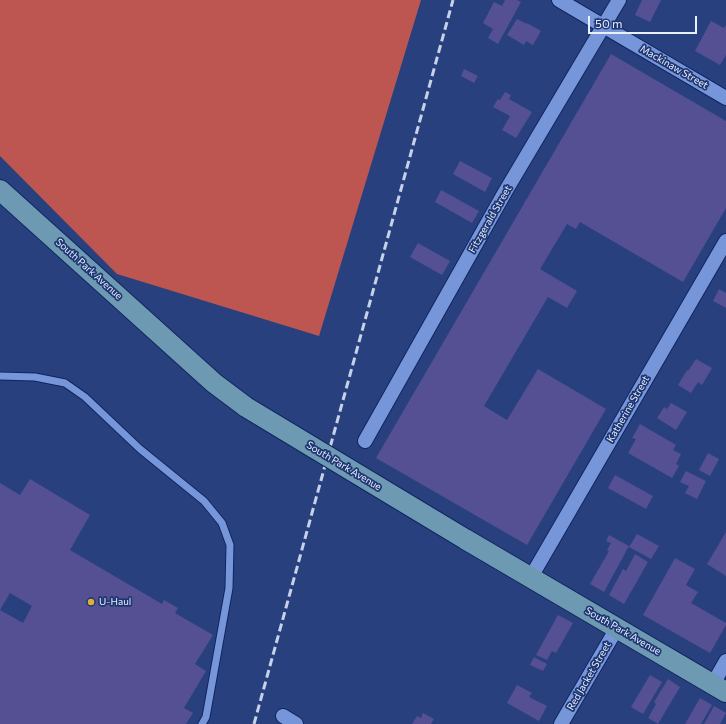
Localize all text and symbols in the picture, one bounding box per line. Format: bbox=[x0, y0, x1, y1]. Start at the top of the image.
scale bar bbox=[590, 8, 699, 34]
text: 50 m bbox=[595, 16, 623, 30]
street label: Mackinaw Street bbox=[638, 43, 710, 91]
street label: Fitzgerald Street bbox=[466, 183, 514, 255]
street label: South Park Avenue bbox=[53, 236, 125, 302]
street label: Katherine Street bbox=[604, 374, 652, 444]
street label: South Park Avenue bbox=[304, 439, 384, 493]
place label: U-Haul bbox=[99, 596, 131, 608]
marker: U-Haul bbox=[86, 597, 96, 607]
street label: South Park Avenue bbox=[583, 604, 663, 658]
street label: Red Jacket Street bbox=[565, 640, 613, 712]

